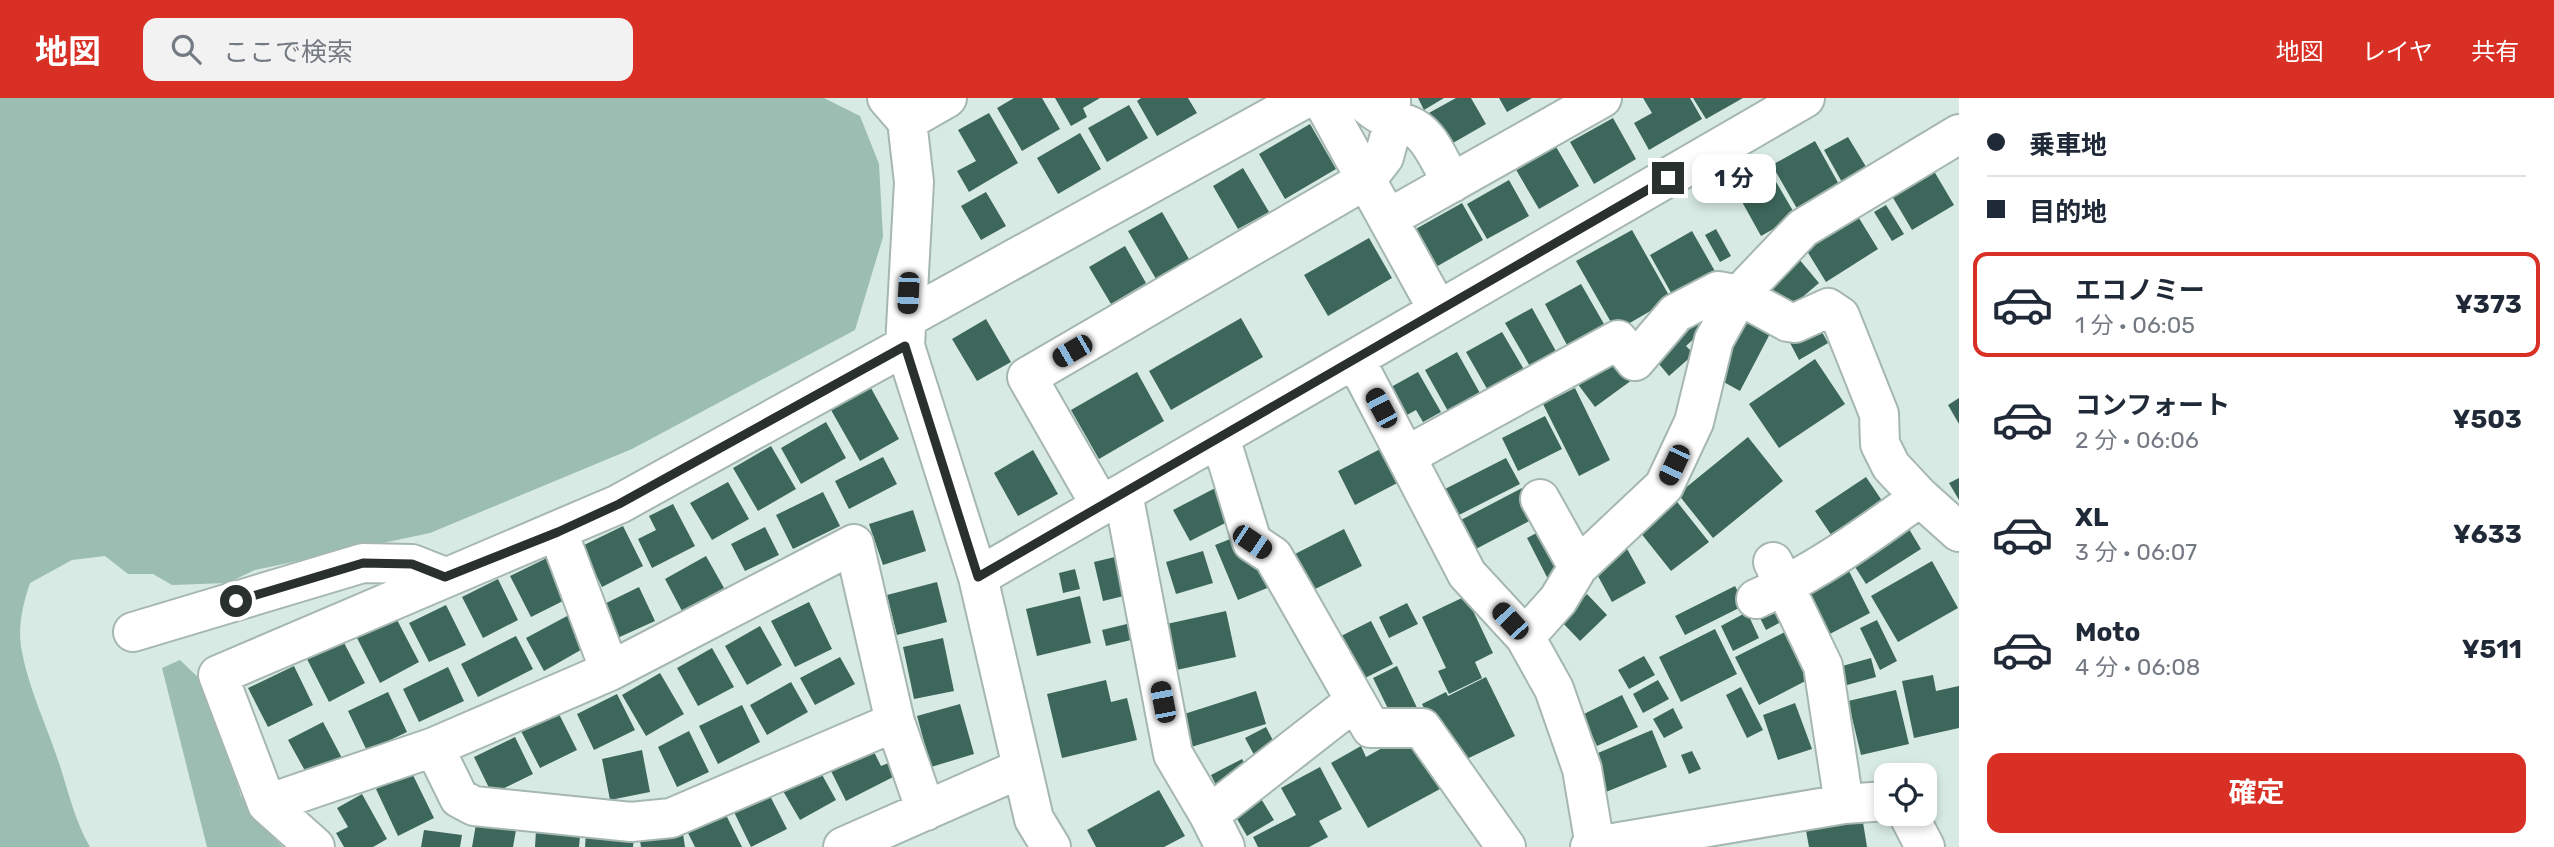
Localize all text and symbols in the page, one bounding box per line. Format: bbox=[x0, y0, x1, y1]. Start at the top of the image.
search box bbox=[143, 18, 633, 81]
icon: search bbox=[167, 30, 205, 68]
text: 地図 bbox=[35, 32, 101, 71]
text: ここで検索 bbox=[223, 37, 353, 68]
text: 地図 bbox=[2276, 38, 2324, 66]
text: レイヤ bbox=[2362, 38, 2433, 66]
text: 共有 bbox=[2471, 38, 2519, 66]
text: 乗車地 bbox=[2029, 130, 2107, 161]
callout: 1 分 bbox=[1692, 154, 1776, 202]
route end bbox=[1652, 162, 1684, 194]
text: 1 分 bbox=[1714, 164, 1754, 192]
text: 目的地 bbox=[2029, 197, 2107, 228]
car bbox=[897, 271, 920, 315]
icon: car bbox=[1991, 273, 2054, 336]
text: エコノミー bbox=[2075, 275, 2205, 306]
text: ¥373 bbox=[2455, 289, 2522, 320]
text: 1 分 · 06:05 bbox=[2075, 311, 2195, 339]
car bbox=[1049, 331, 1096, 371]
car bbox=[1362, 385, 1401, 431]
icon: car bbox=[1991, 388, 2054, 451]
text: コンフォート bbox=[2075, 390, 2230, 421]
text: ¥503 bbox=[2452, 404, 2522, 435]
text: 2 分 · 06:06 bbox=[2075, 426, 2199, 454]
car bbox=[1656, 442, 1693, 488]
text: XL bbox=[2075, 502, 2108, 533]
icon: car bbox=[1991, 503, 2054, 566]
text: ¥633 bbox=[2453, 519, 2522, 550]
car bbox=[1229, 522, 1276, 562]
text: 3 分 · 06:07 bbox=[2075, 538, 2197, 566]
route start bbox=[220, 585, 252, 617]
car bbox=[1488, 598, 1533, 644]
text: Moto bbox=[2075, 617, 2140, 648]
icon: car bbox=[1991, 618, 2054, 681]
text: ¥511 bbox=[2462, 634, 2522, 665]
text: 4 分 · 06:08 bbox=[2075, 653, 2200, 681]
car bbox=[1149, 679, 1178, 725]
button: 確定 bbox=[1987, 753, 2526, 833]
map controls bbox=[1874, 763, 1937, 826]
button: locate bbox=[1874, 763, 1937, 826]

